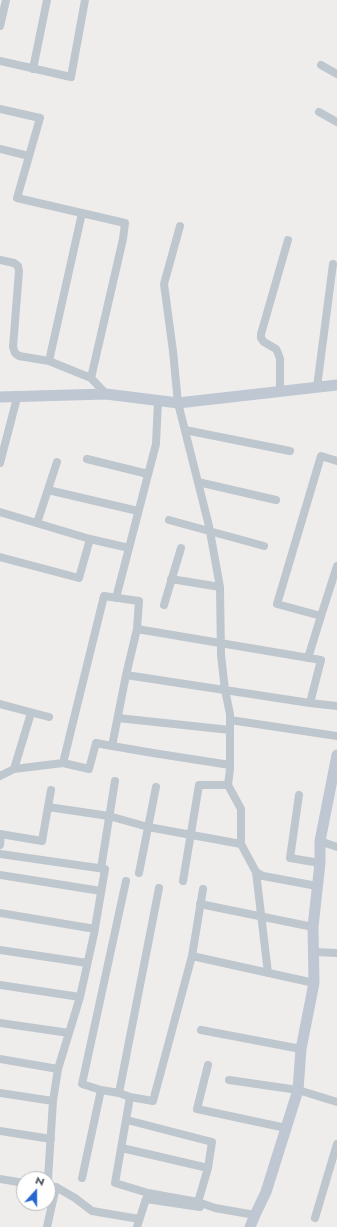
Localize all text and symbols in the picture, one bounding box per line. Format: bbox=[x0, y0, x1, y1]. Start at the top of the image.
north arrow bbox=[16, 1171, 56, 1211]
text: N bbox=[33, 1172, 47, 1190]

